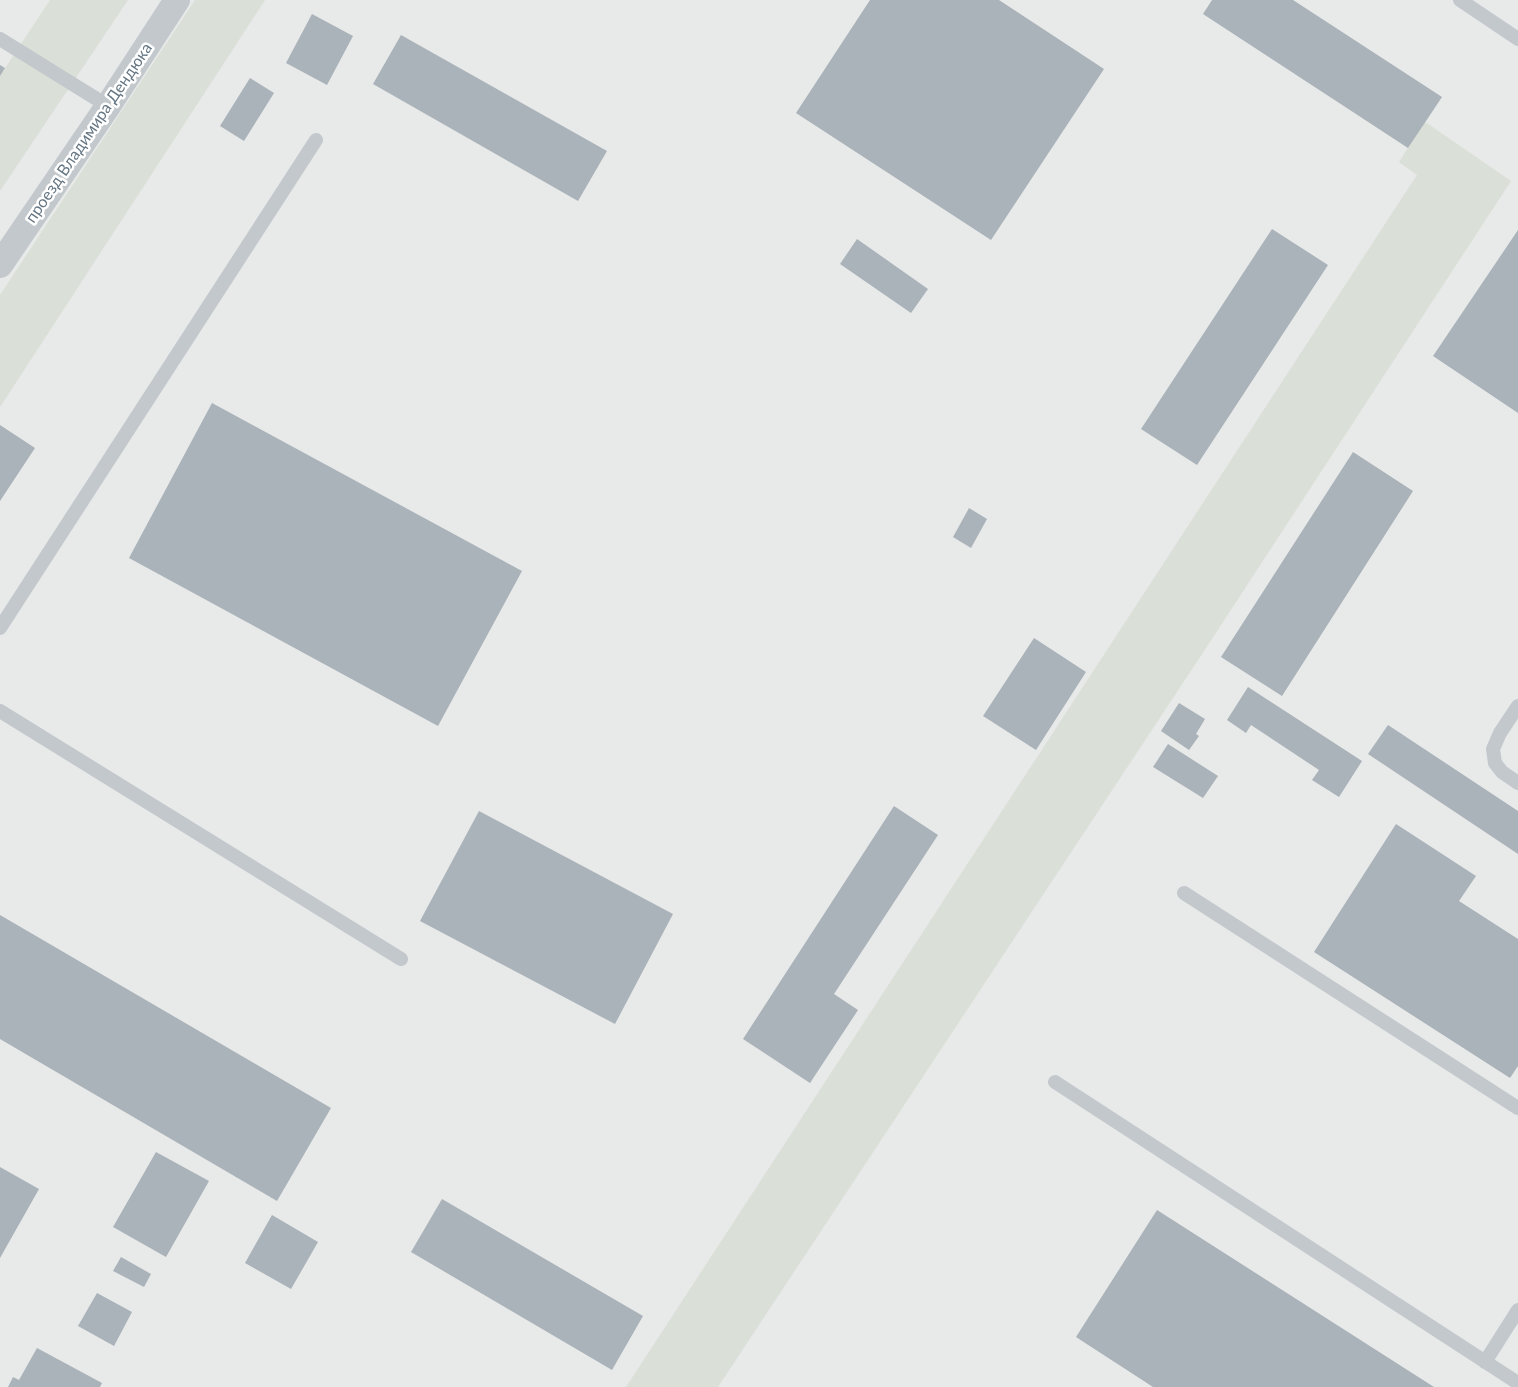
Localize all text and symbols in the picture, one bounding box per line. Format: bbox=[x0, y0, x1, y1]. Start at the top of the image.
street label: проезд Владимира Дендюка bbox=[22, 39, 156, 227]

